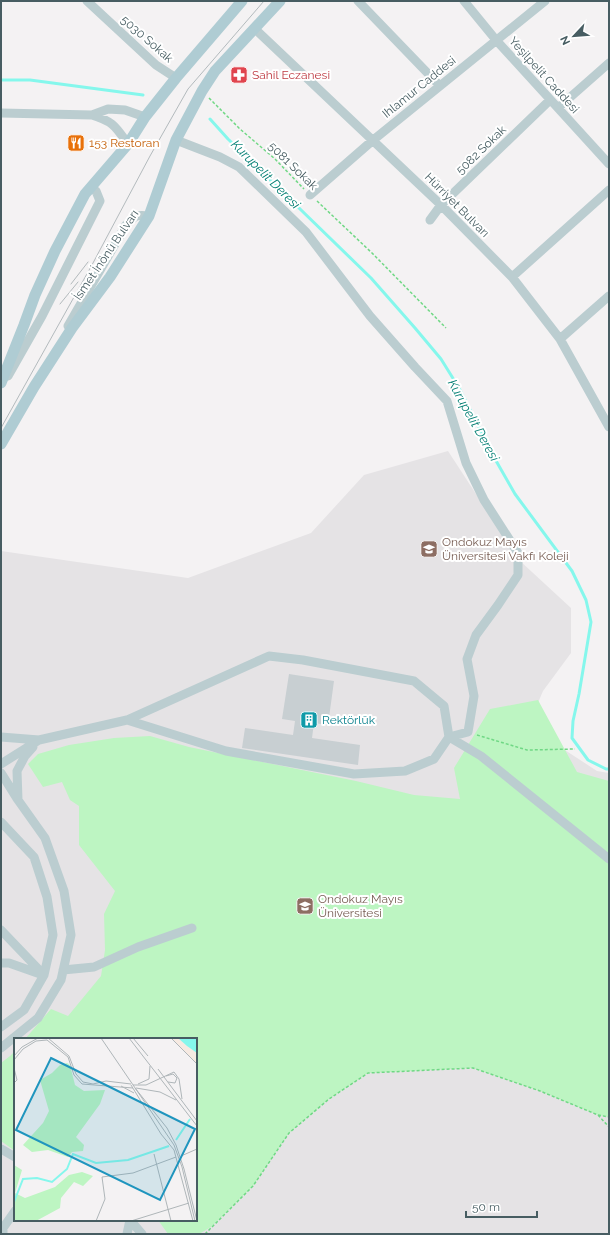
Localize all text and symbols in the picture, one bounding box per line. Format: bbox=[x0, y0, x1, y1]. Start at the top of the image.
street label: 5030 Sokak bbox=[118, 13, 176, 66]
north arrow bbox=[554, 16, 594, 56]
street label: Yeşilpelit Caddesi bbox=[506, 34, 582, 116]
text: N bbox=[558, 34, 573, 47]
street label: Ihlamur Caddesi bbox=[380, 53, 458, 121]
pharmacy icon: Sahil Eczanesi bbox=[229, 65, 249, 85]
place label: Sahil Eczanesi bbox=[252, 68, 330, 82]
street label: 5082 Sokak bbox=[453, 122, 509, 177]
restaurant icon: 153 Restoran bbox=[66, 133, 86, 153]
place label: 153 Restoran bbox=[89, 136, 159, 150]
water label: Kurupelit Deresi bbox=[228, 137, 304, 213]
street label: 5081 Sokak bbox=[266, 139, 321, 193]
street label: Hürriyet Bulvarı bbox=[422, 170, 492, 240]
street label: İsmet İnönü Bulvarı bbox=[71, 207, 141, 303]
water label: Kurupelit Deresi bbox=[445, 377, 503, 465]
place label: Ondokuz Mayıs Üniversitesi Vakfı Koleji bbox=[442, 535, 569, 563]
school or university icon: Ondokuz Mayıs Üniversitesi Vakfı Koleji bbox=[419, 539, 439, 559]
building icon: Rektörlük bbox=[299, 710, 319, 730]
place label: Rektörlük bbox=[322, 713, 376, 727]
place label: Ondokuz Mayıs Üniversitesi bbox=[318, 892, 403, 920]
school or university icon: Ondokuz Mayıs Üniversitesi bbox=[295, 896, 315, 916]
inset map bbox=[14, 1038, 197, 1221]
scale bar bbox=[466, 1193, 537, 1219]
text: 50 m bbox=[472, 1200, 500, 1214]

